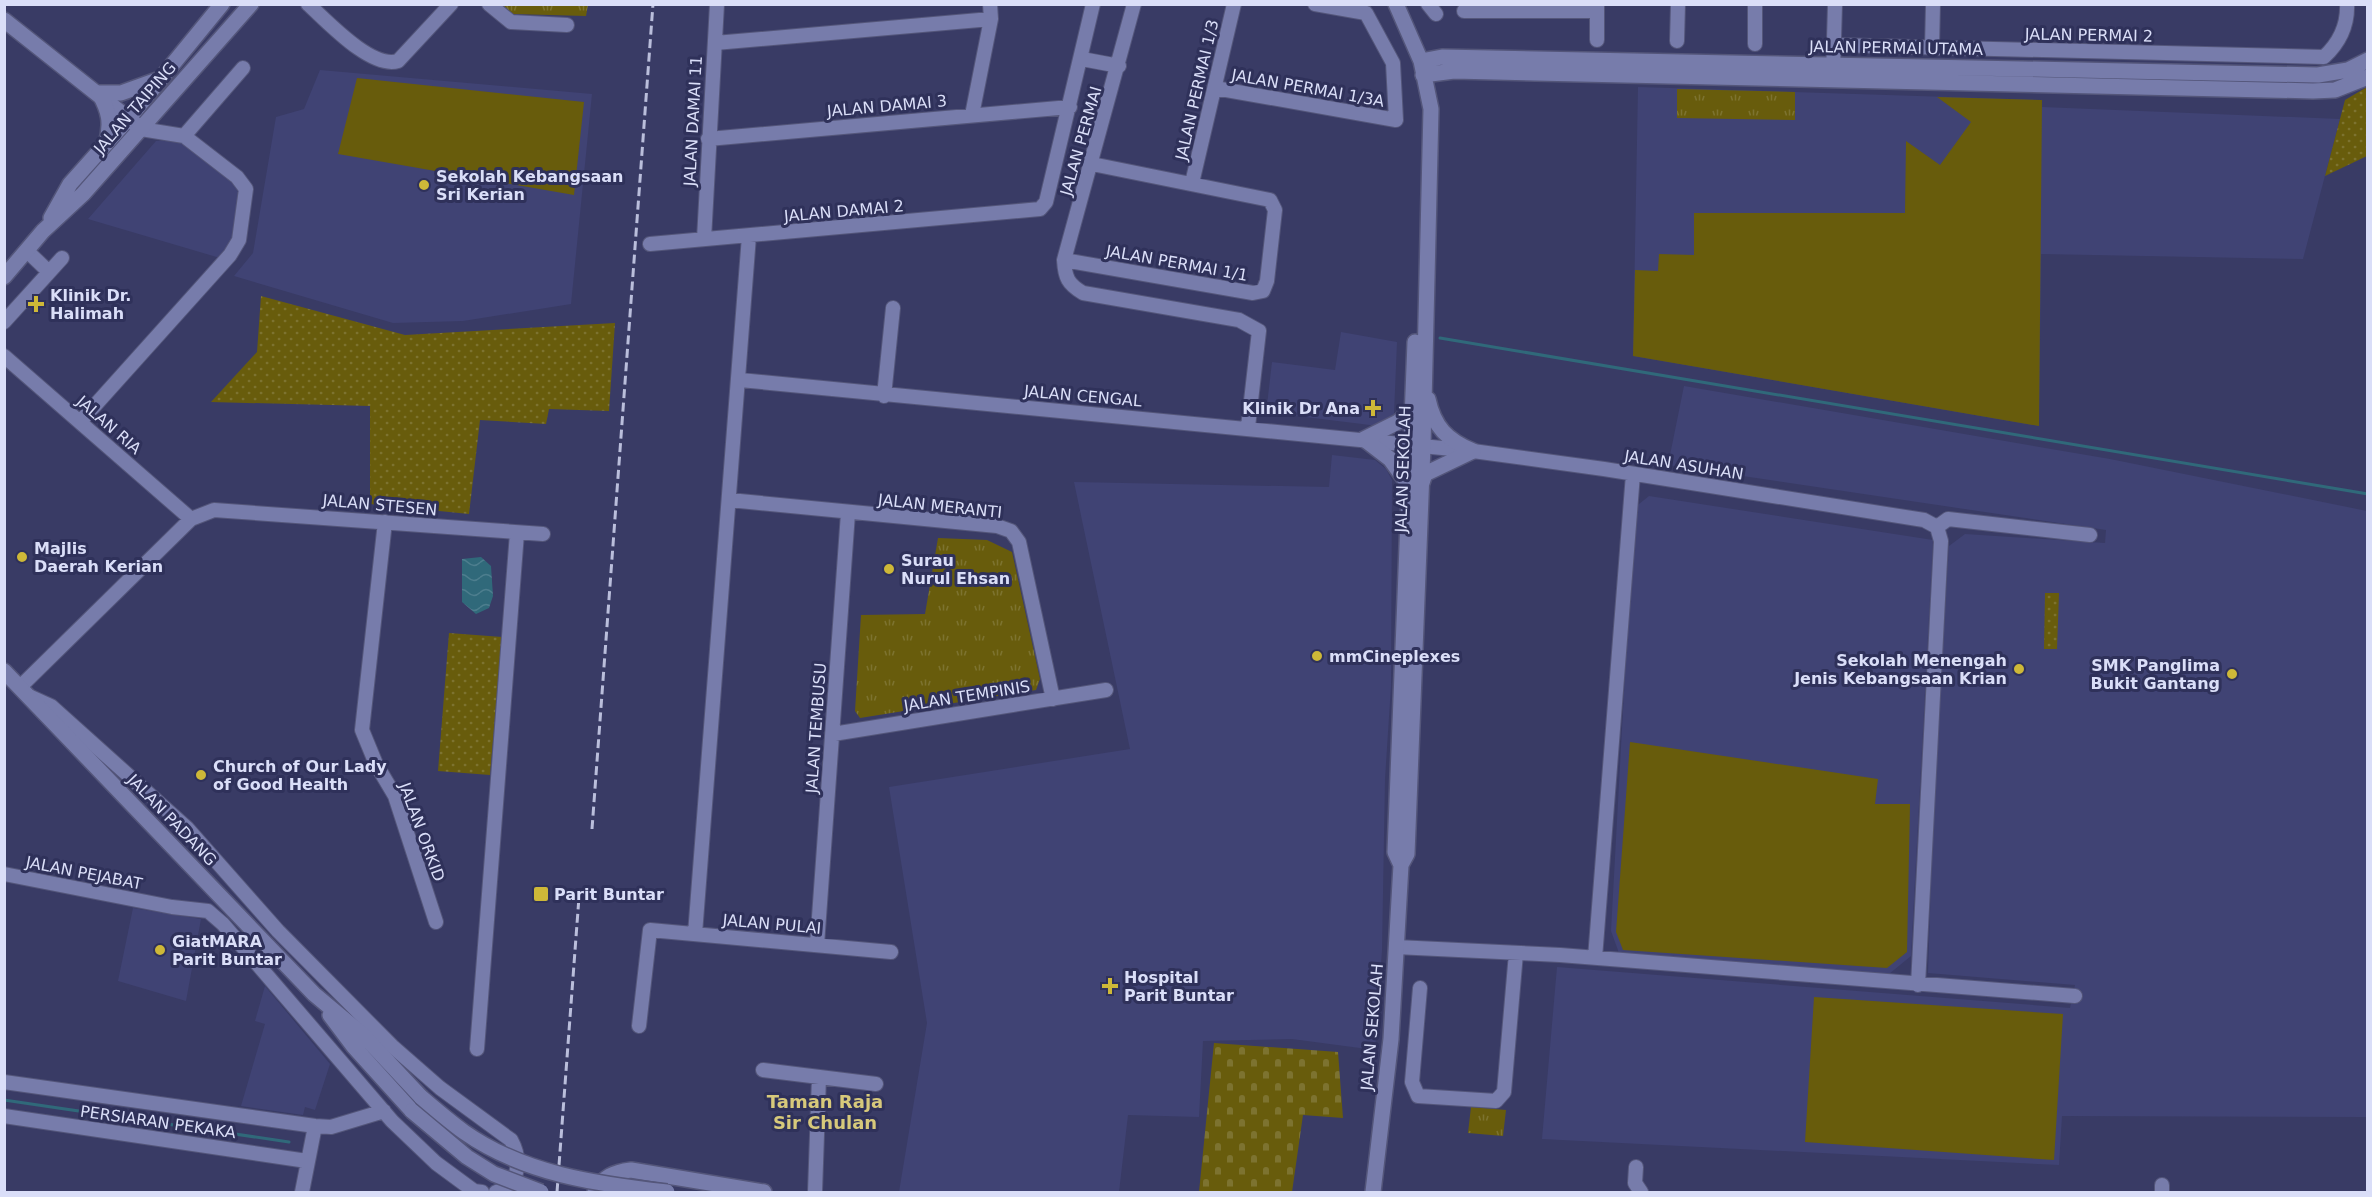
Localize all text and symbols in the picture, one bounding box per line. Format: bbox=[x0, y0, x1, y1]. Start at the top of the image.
street label: JALAN PERMAI 1/3 bbox=[1171, 18, 1222, 163]
street label: JALAN PERMAI 2 bbox=[2024, 24, 2153, 46]
street label: JALAN PERMAI UTAMA bbox=[1808, 37, 1983, 59]
street label: JALAN DAMAI 11 bbox=[680, 55, 706, 188]
street label: JALAN TAIPING bbox=[89, 58, 180, 159]
street label: JALAN PERMAI 1/3A bbox=[1229, 65, 1386, 111]
street label: JALAN PERMAI bbox=[1056, 84, 1106, 199]
street label: JALAN DAMAI 3 bbox=[825, 91, 948, 121]
place label: Sekolah Kebangsaan Sri Kerian bbox=[436, 167, 623, 204]
marker: Sekolah Kebangsaan Sri Kerian bbox=[417, 178, 431, 192]
street label: JALAN DAMAI 2 bbox=[782, 196, 905, 226]
street label: JALAN PERMAI 1/1 bbox=[1104, 241, 1249, 285]
place label: Klinik Dr. Halimah bbox=[50, 286, 131, 323]
marker: Klinik Dr. Halimah bbox=[27, 295, 45, 313]
street label: JALAN CENGAL bbox=[1022, 381, 1143, 411]
street label: JALAN RIA bbox=[72, 391, 145, 458]
place label: Klinik Dr Ana bbox=[1242, 399, 1360, 418]
marker: Klinik Dr Ana bbox=[1364, 399, 1382, 417]
street label: JALAN SEKOLAH bbox=[1391, 405, 1415, 534]
street label: JALAN ASUHAN bbox=[1622, 446, 1745, 484]
street label: JALAN STESEN bbox=[321, 490, 438, 519]
street label: JALAN MERANTI bbox=[876, 490, 1003, 522]
place label: Majlis Daerah Kerian bbox=[34, 539, 163, 576]
marker: Majlis Daerah Kerian bbox=[15, 550, 29, 564]
place label: Surau Nurul Ehsan bbox=[901, 551, 1010, 588]
marker: Surau Nurul Ehsan bbox=[882, 562, 896, 576]
place label: mmCineplexes bbox=[1329, 647, 1460, 666]
marker: mmCineplexes bbox=[1310, 649, 1324, 663]
place label: Sekolah Menengah Jenis Kebangsaan Krian bbox=[1793, 651, 2007, 688]
place label: SMK Panglima Bukit Gantang bbox=[2090, 656, 2220, 693]
street label: JALAN TEMBUSU bbox=[802, 662, 830, 795]
marker: Sekolah Menengah Jenis Kebangsaan Krian bbox=[2012, 662, 2026, 676]
marker: SMK Panglima Bukit Gantang bbox=[2225, 667, 2239, 681]
street label: JALAN TEMPINIS bbox=[902, 677, 1031, 716]
place label: Church of Our Lady of Good Health bbox=[213, 757, 387, 794]
marker: Church of Our Lady of Good Health bbox=[194, 768, 208, 782]
street label: JALAN PADANG bbox=[123, 770, 220, 870]
street label: JALAN ORKID bbox=[395, 779, 449, 884]
street label: JALAN PEJABAT bbox=[23, 852, 144, 894]
marker: Parit Buntar bbox=[532, 885, 550, 903]
place label: Parit Buntar bbox=[554, 885, 664, 904]
street label: JALAN PULAI bbox=[721, 910, 822, 938]
place label: GiatMARA Parit Buntar bbox=[172, 932, 282, 969]
marker: GiatMARA Parit Buntar bbox=[153, 943, 167, 957]
street label: JALAN SEKOLAH bbox=[1357, 963, 1387, 1092]
place label: Hospital Parit Buntar bbox=[1124, 968, 1234, 1005]
marker: Hospital Parit Buntar bbox=[1101, 977, 1119, 995]
district label: Taman Raja Sir Chulan bbox=[767, 1091, 883, 1133]
street label: PERSIARAN PEKAKA bbox=[79, 1102, 237, 1142]

